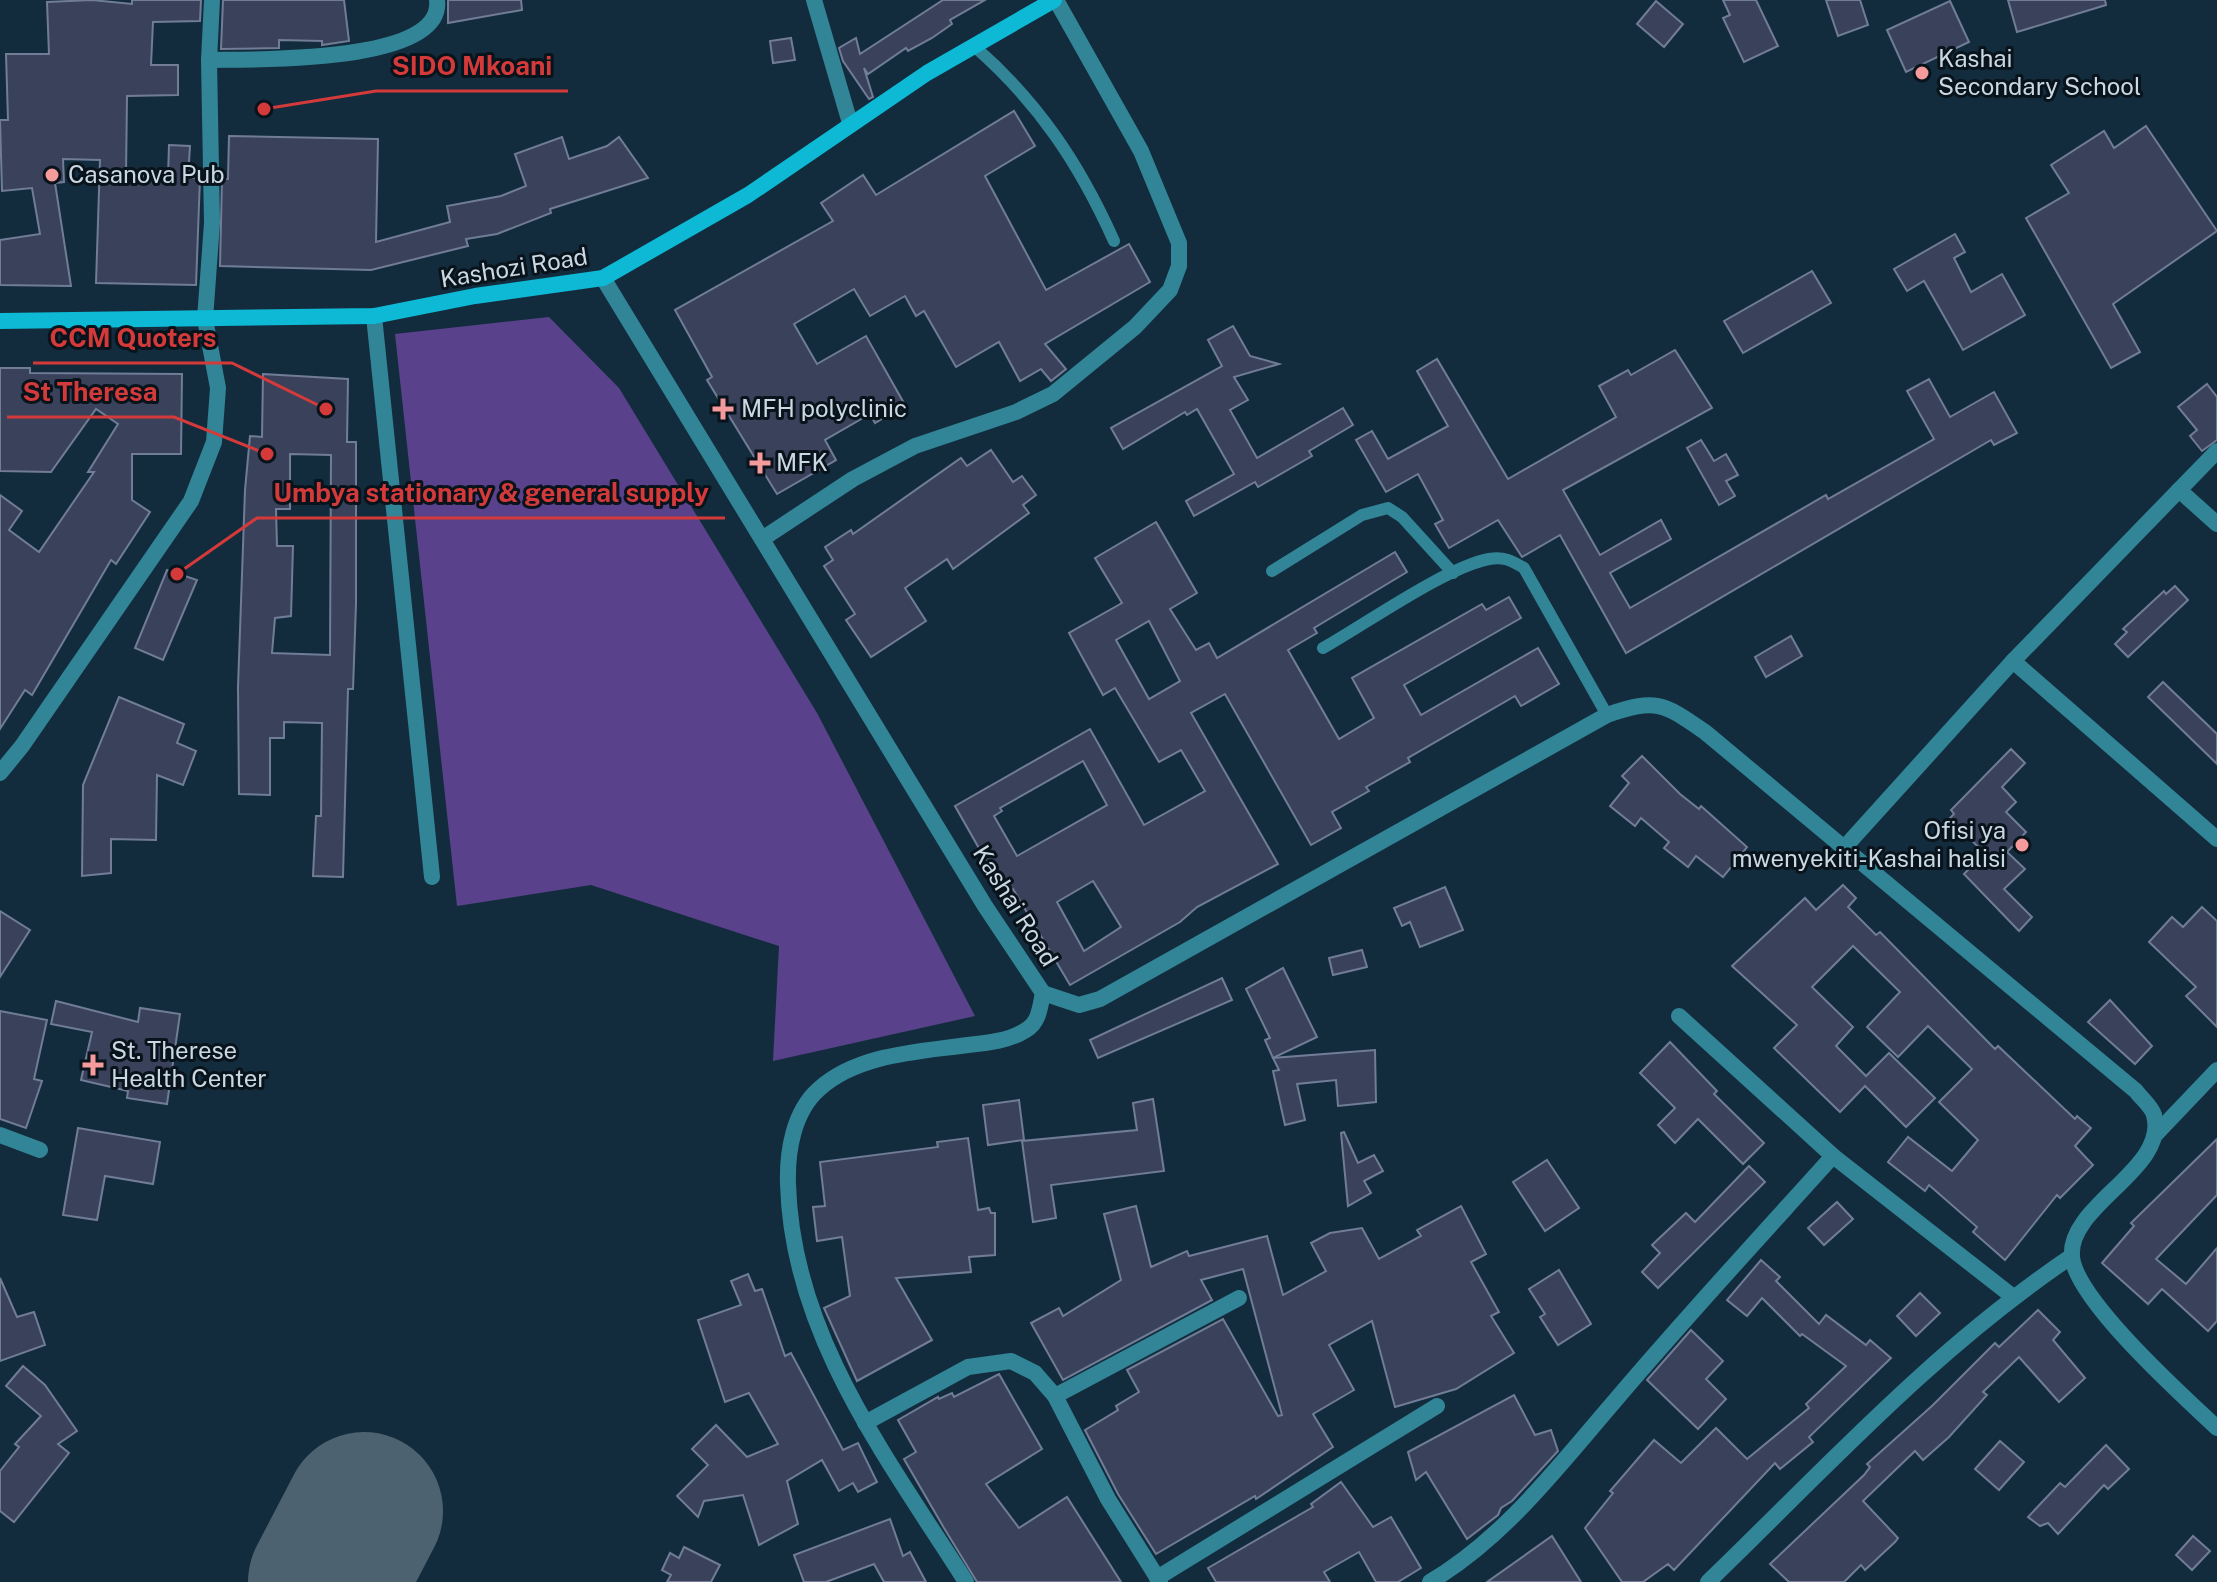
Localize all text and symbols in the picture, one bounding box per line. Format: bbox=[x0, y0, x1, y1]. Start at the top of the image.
callout: SIDO Mkoani bbox=[376, 41, 568, 91]
place label: Kashai Secondary School bbox=[1938, 44, 2141, 100]
text: SIDO Mkoani bbox=[392, 50, 552, 81]
marker: Kashai Secondary School bbox=[1913, 64, 1931, 82]
place label: Casanova Pub bbox=[68, 160, 225, 188]
marker: Casanova Pub bbox=[43, 166, 61, 184]
street label: Kashozi Road bbox=[438, 242, 589, 292]
callout: CCM Quoters bbox=[33, 313, 232, 363]
text: CCM Quoters bbox=[50, 322, 216, 353]
callout: St Theresa bbox=[7, 367, 174, 417]
text: St Theresa bbox=[23, 376, 157, 407]
place label: MFH polyclinic bbox=[741, 394, 907, 422]
marker: MFH polyclinic bbox=[712, 398, 734, 420]
place label: MFK bbox=[776, 448, 828, 476]
marker: MFK bbox=[751, 454, 769, 472]
callout: Umbya stationary & general supply bbox=[257, 468, 725, 518]
text: Umbya stationary & general supply bbox=[273, 477, 709, 508]
place label: Ofisi ya mwenyekiti-Kashai halisi bbox=[1732, 816, 2006, 872]
marker: Ofisi ya mwenyekiti-Kashai halisi bbox=[2013, 836, 2031, 854]
street label: Kashai Road bbox=[968, 840, 1064, 971]
place label: St. Therese Health Center bbox=[111, 1036, 267, 1092]
marker: St. Therese Health Center bbox=[82, 1054, 104, 1076]

